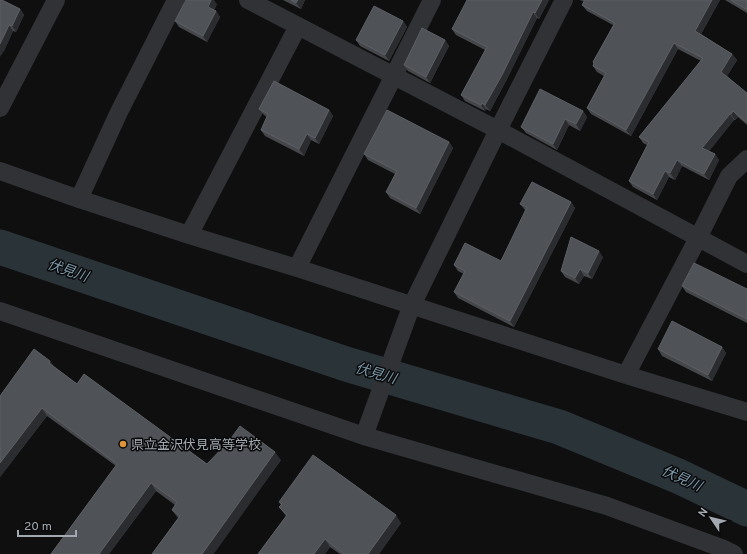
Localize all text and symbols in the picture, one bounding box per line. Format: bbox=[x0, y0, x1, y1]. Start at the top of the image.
water label: 伏見川 bbox=[45, 257, 92, 287]
water label: 伏見川 bbox=[353, 360, 400, 389]
place label: 県立金沢伏見高等学校 bbox=[131, 437, 261, 454]
marker: 県立金沢伏見高等学校 bbox=[118, 439, 128, 449]
water label: 伏見川 bbox=[659, 463, 706, 496]
north arrow bbox=[691, 498, 731, 538]
text: N bbox=[696, 506, 712, 520]
scale bar bbox=[18, 512, 76, 538]
text: 20 m bbox=[24, 519, 52, 535]

